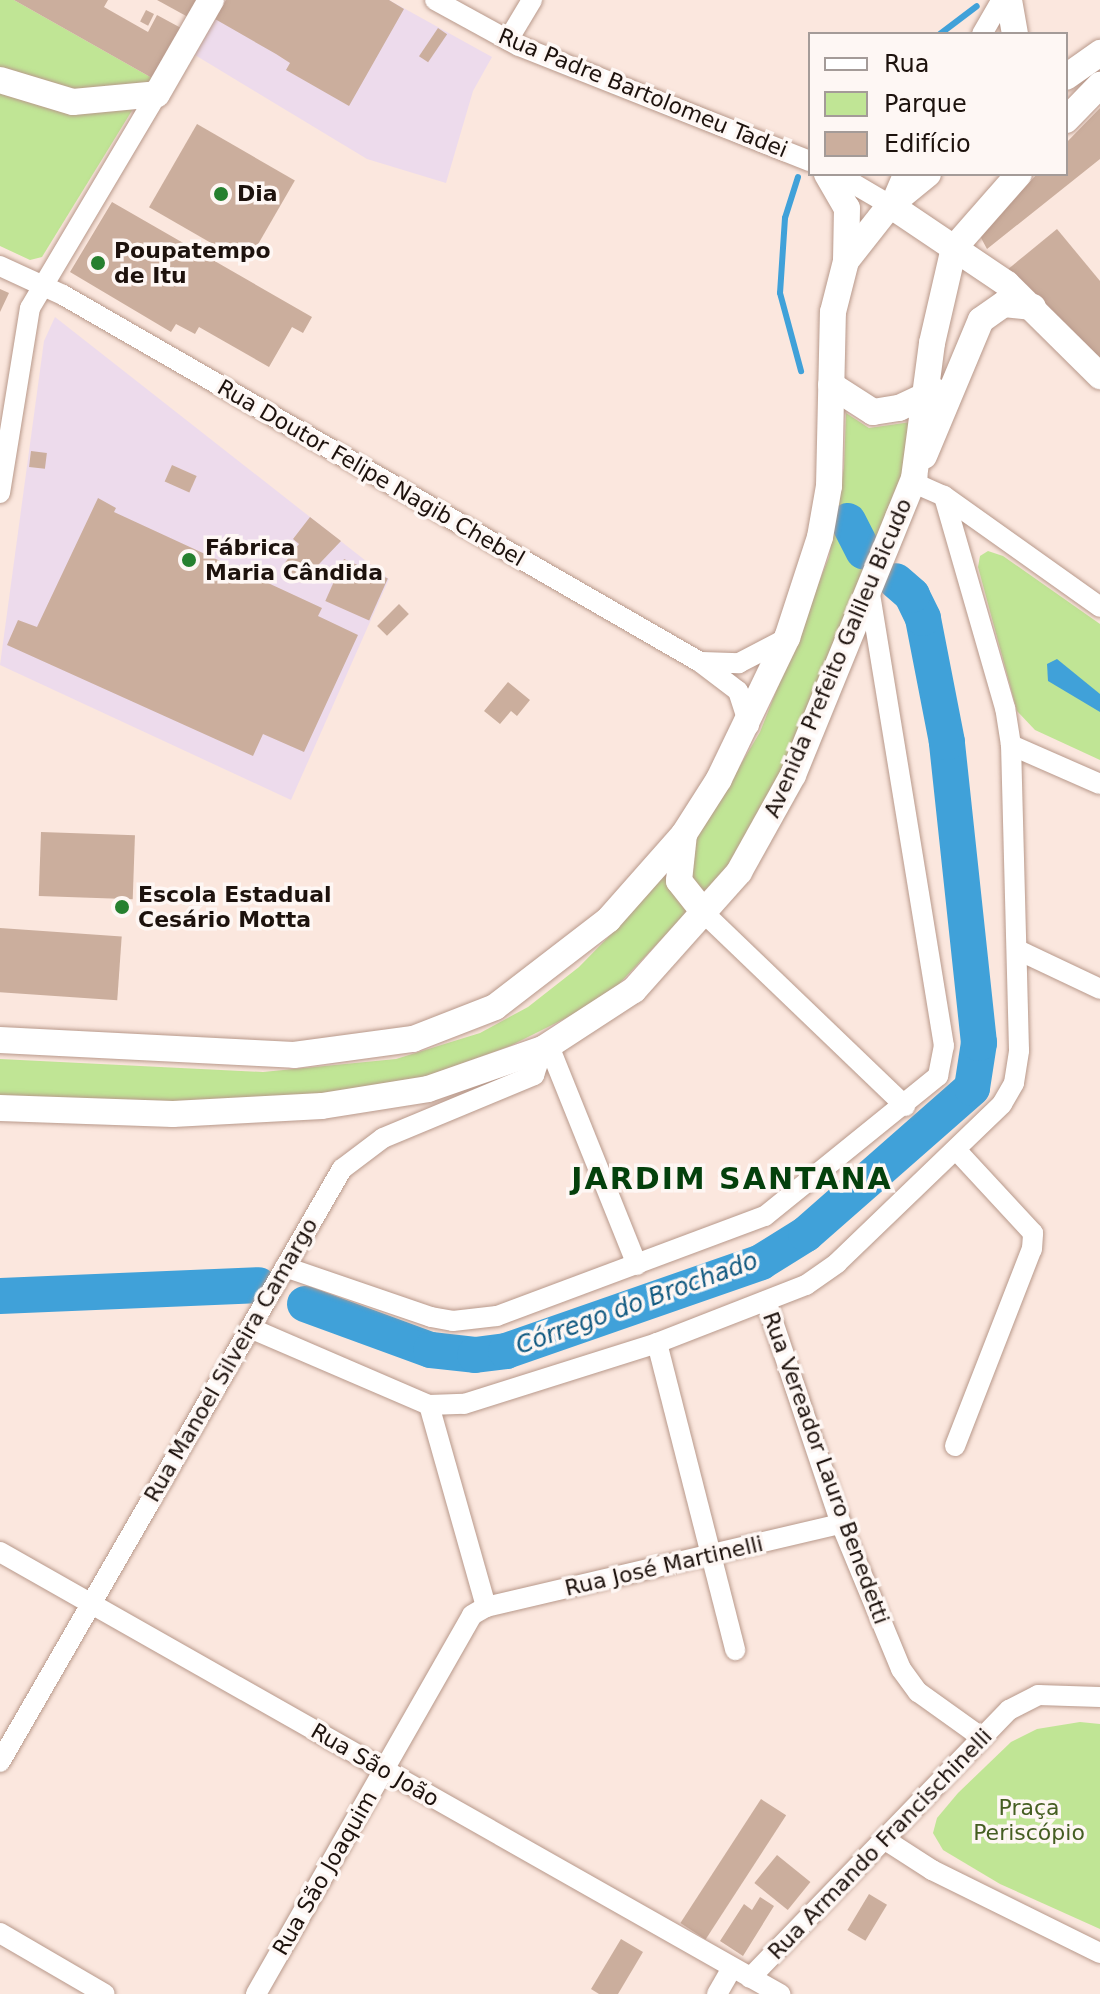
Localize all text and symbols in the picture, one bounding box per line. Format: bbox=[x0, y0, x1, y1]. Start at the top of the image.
street label: Rua Padre Bartolomeu Tadei bbox=[495, 23, 791, 163]
legend bbox=[808, 32, 1068, 176]
text: Rua bbox=[884, 50, 930, 78]
text: Parque bbox=[884, 90, 967, 118]
text: Edifício bbox=[884, 130, 971, 158]
place label: Dia bbox=[237, 181, 278, 207]
marker: Dia bbox=[212, 185, 230, 203]
place label: Poupatempo de Itu bbox=[114, 237, 271, 288]
marker: Poupatempo de Itu bbox=[89, 254, 107, 272]
street label: Rua Doutor Felipe Nagib Chebel bbox=[213, 374, 529, 572]
street label: Avenida Prefeito Galileu Bicudo bbox=[759, 494, 917, 822]
place label: Fábrica Maria Cândida bbox=[205, 534, 383, 586]
marker: Fábrica Maria Cândida bbox=[180, 551, 198, 569]
place label: Escola Estadual Cesário Motta bbox=[138, 881, 332, 932]
marker: Escola Estadual Cesário Motta bbox=[113, 898, 131, 916]
district label: JARDIM SANTANA bbox=[571, 1161, 893, 1197]
street label: Rua Manoel Silveira Camargo bbox=[139, 1213, 323, 1507]
water label: Córrego do Brochado bbox=[512, 1247, 762, 1361]
street label: Rua Vereador Lauro Benedetti bbox=[757, 1308, 895, 1628]
street label: Rua José Martinelli bbox=[562, 1530, 766, 1602]
street label: Rua São João bbox=[306, 1718, 444, 1812]
street label: Rua Armando Francischinelli bbox=[763, 1723, 997, 1965]
street label: Rua São Joaquim bbox=[267, 1786, 383, 1960]
park label: Praça Periscópio bbox=[973, 1794, 1085, 1846]

